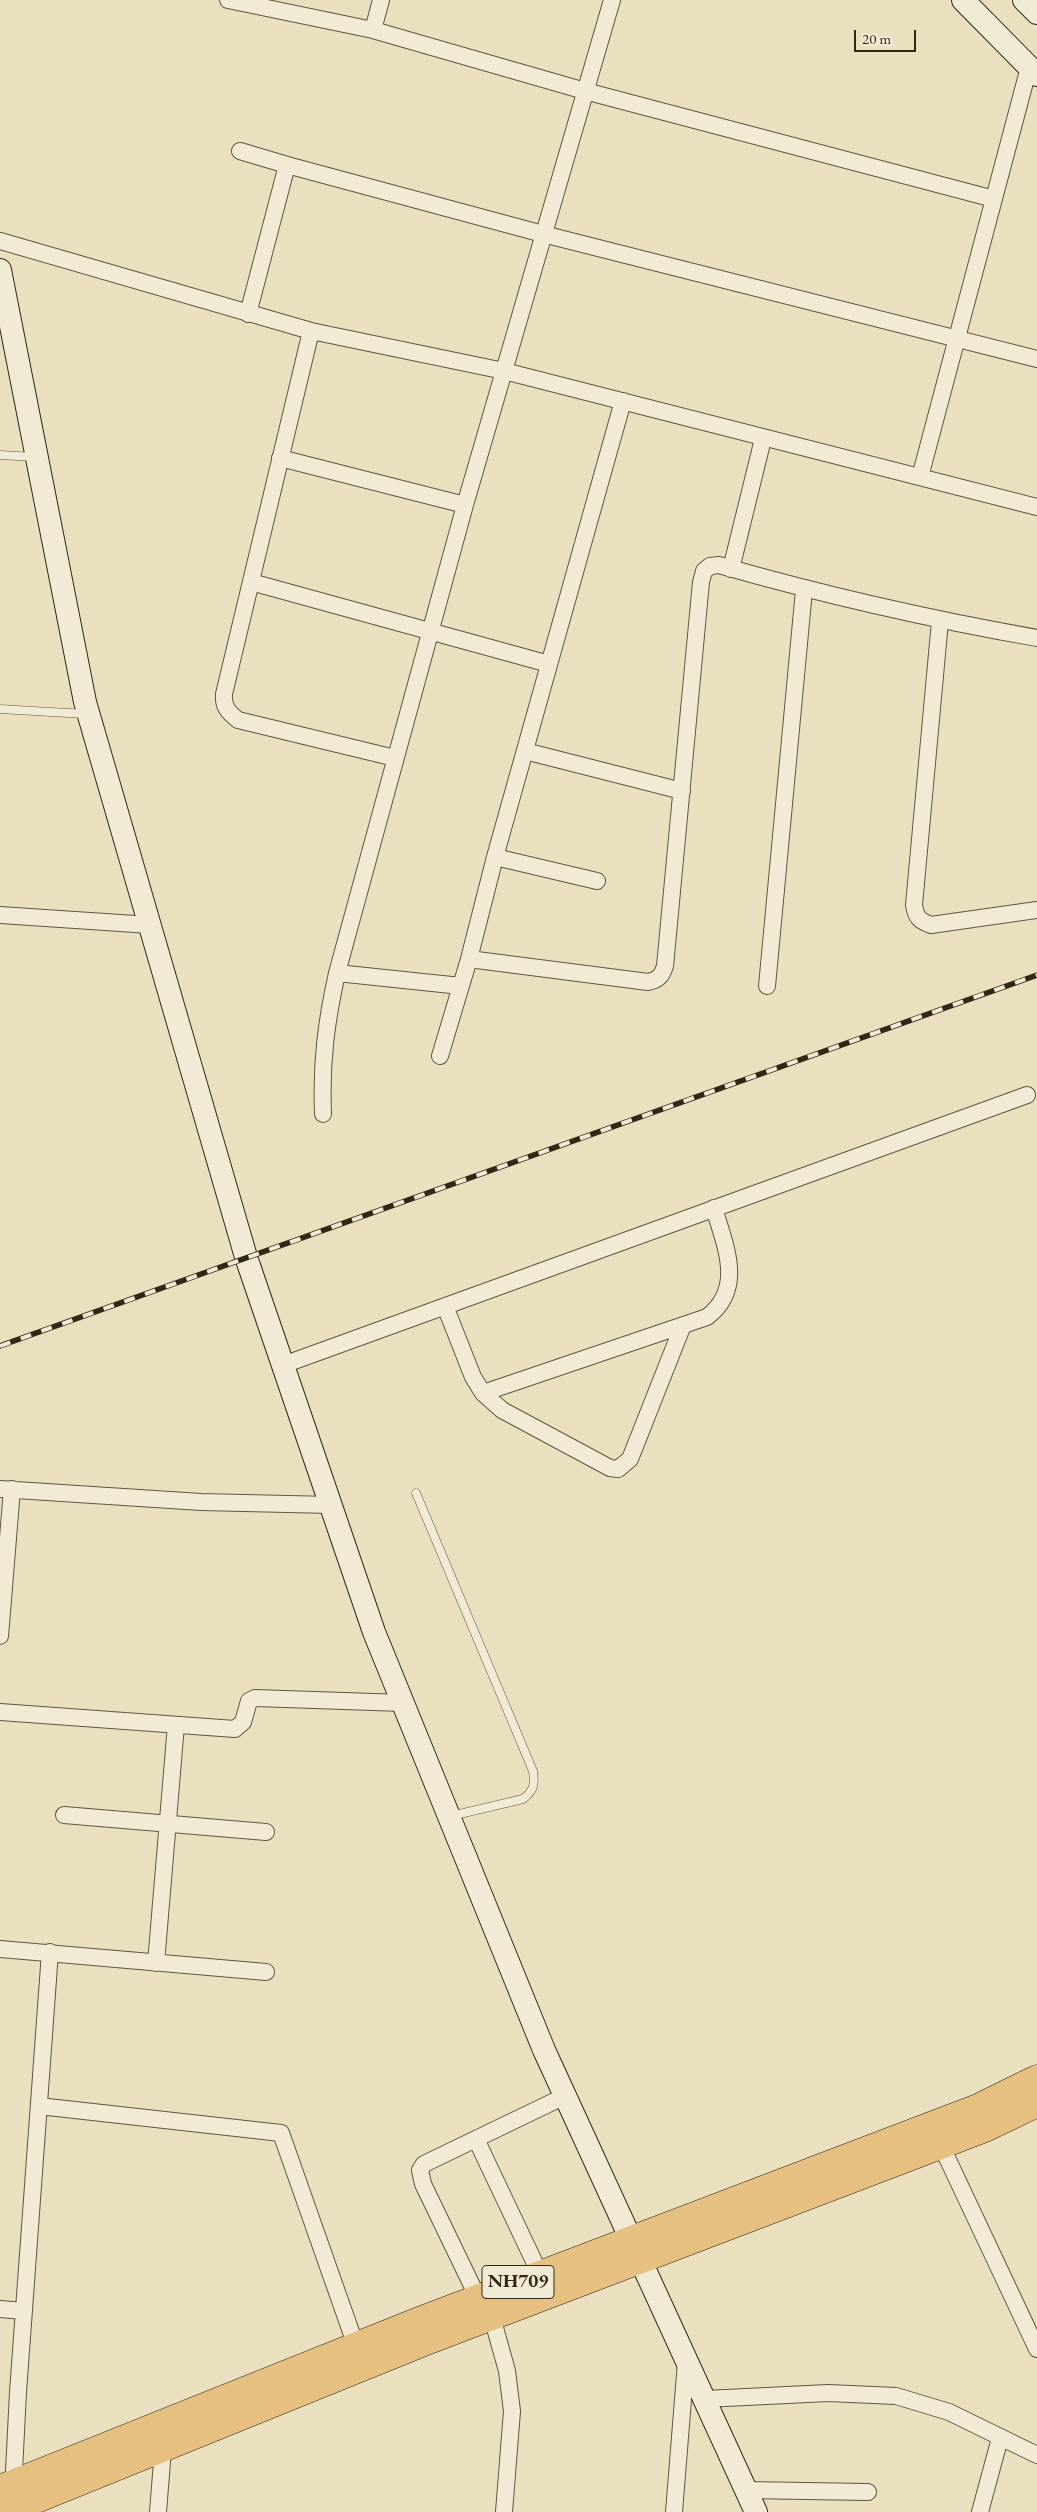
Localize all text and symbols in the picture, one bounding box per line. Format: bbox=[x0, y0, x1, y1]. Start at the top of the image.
scale bar bbox=[857, 20, 920, 52]
text: 20 m bbox=[862, 29, 891, 48]
road number: NH709 bbox=[482, 2266, 554, 2298]

